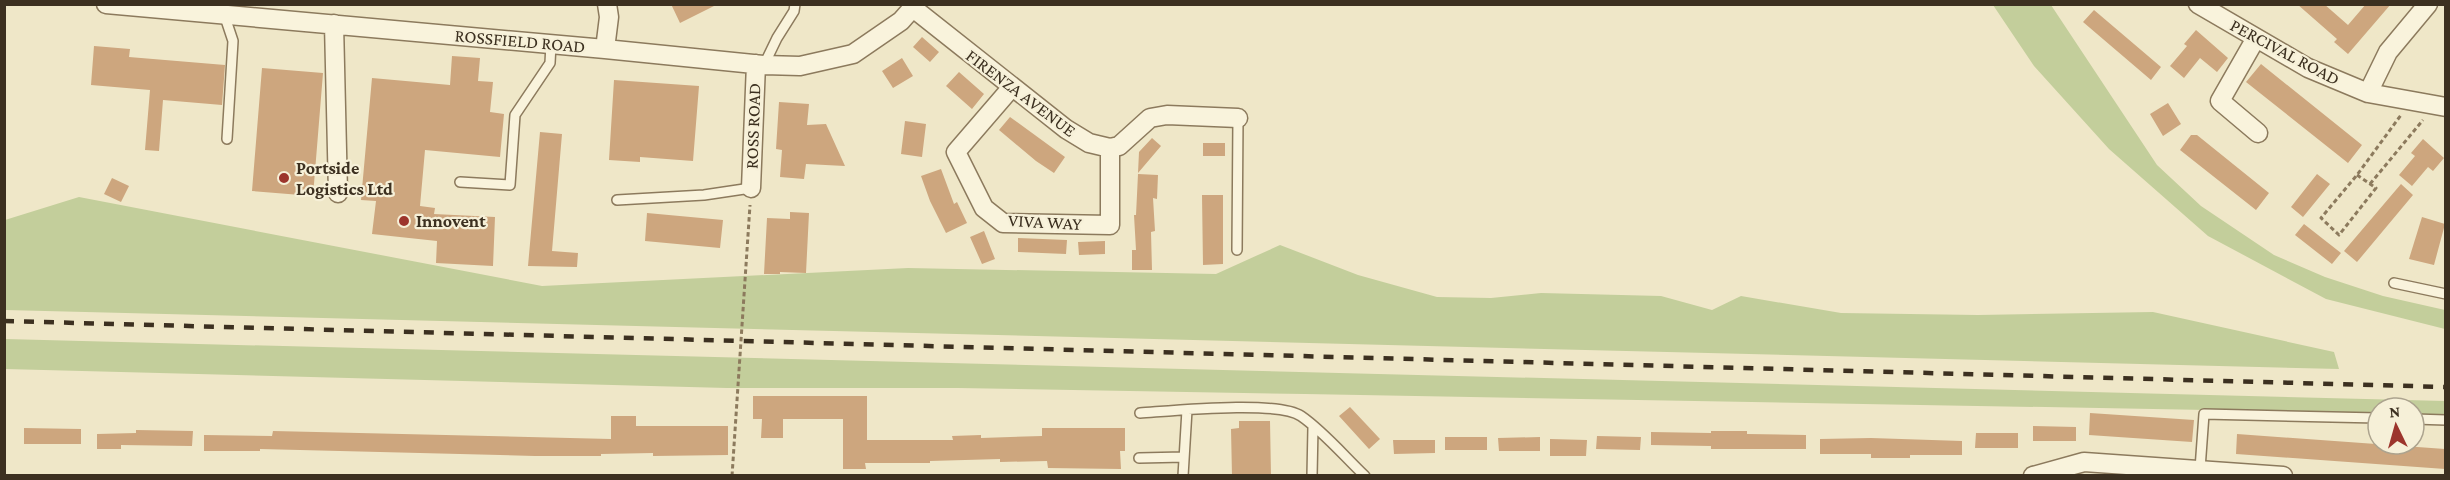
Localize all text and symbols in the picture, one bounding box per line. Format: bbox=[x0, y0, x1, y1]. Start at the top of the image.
street label: PERCIVAL ROAD bbox=[2227, 15, 2343, 89]
street label: ROSSFIELD ROAD bbox=[454, 25, 586, 57]
street label: FIRENZA AVENUE bbox=[962, 45, 1080, 141]
street label: ROSS ROAD bbox=[742, 83, 764, 169]
place label: Portside Logistics Ltd bbox=[296, 158, 393, 199]
marker: Portside Logistics Ltd bbox=[277, 171, 291, 185]
street label: VIVA WAY bbox=[1008, 210, 1083, 234]
place label: Innovent bbox=[416, 211, 486, 231]
marker: Innovent bbox=[397, 214, 411, 228]
north arrow bbox=[2366, 396, 2426, 456]
text: N bbox=[2389, 403, 2401, 420]

